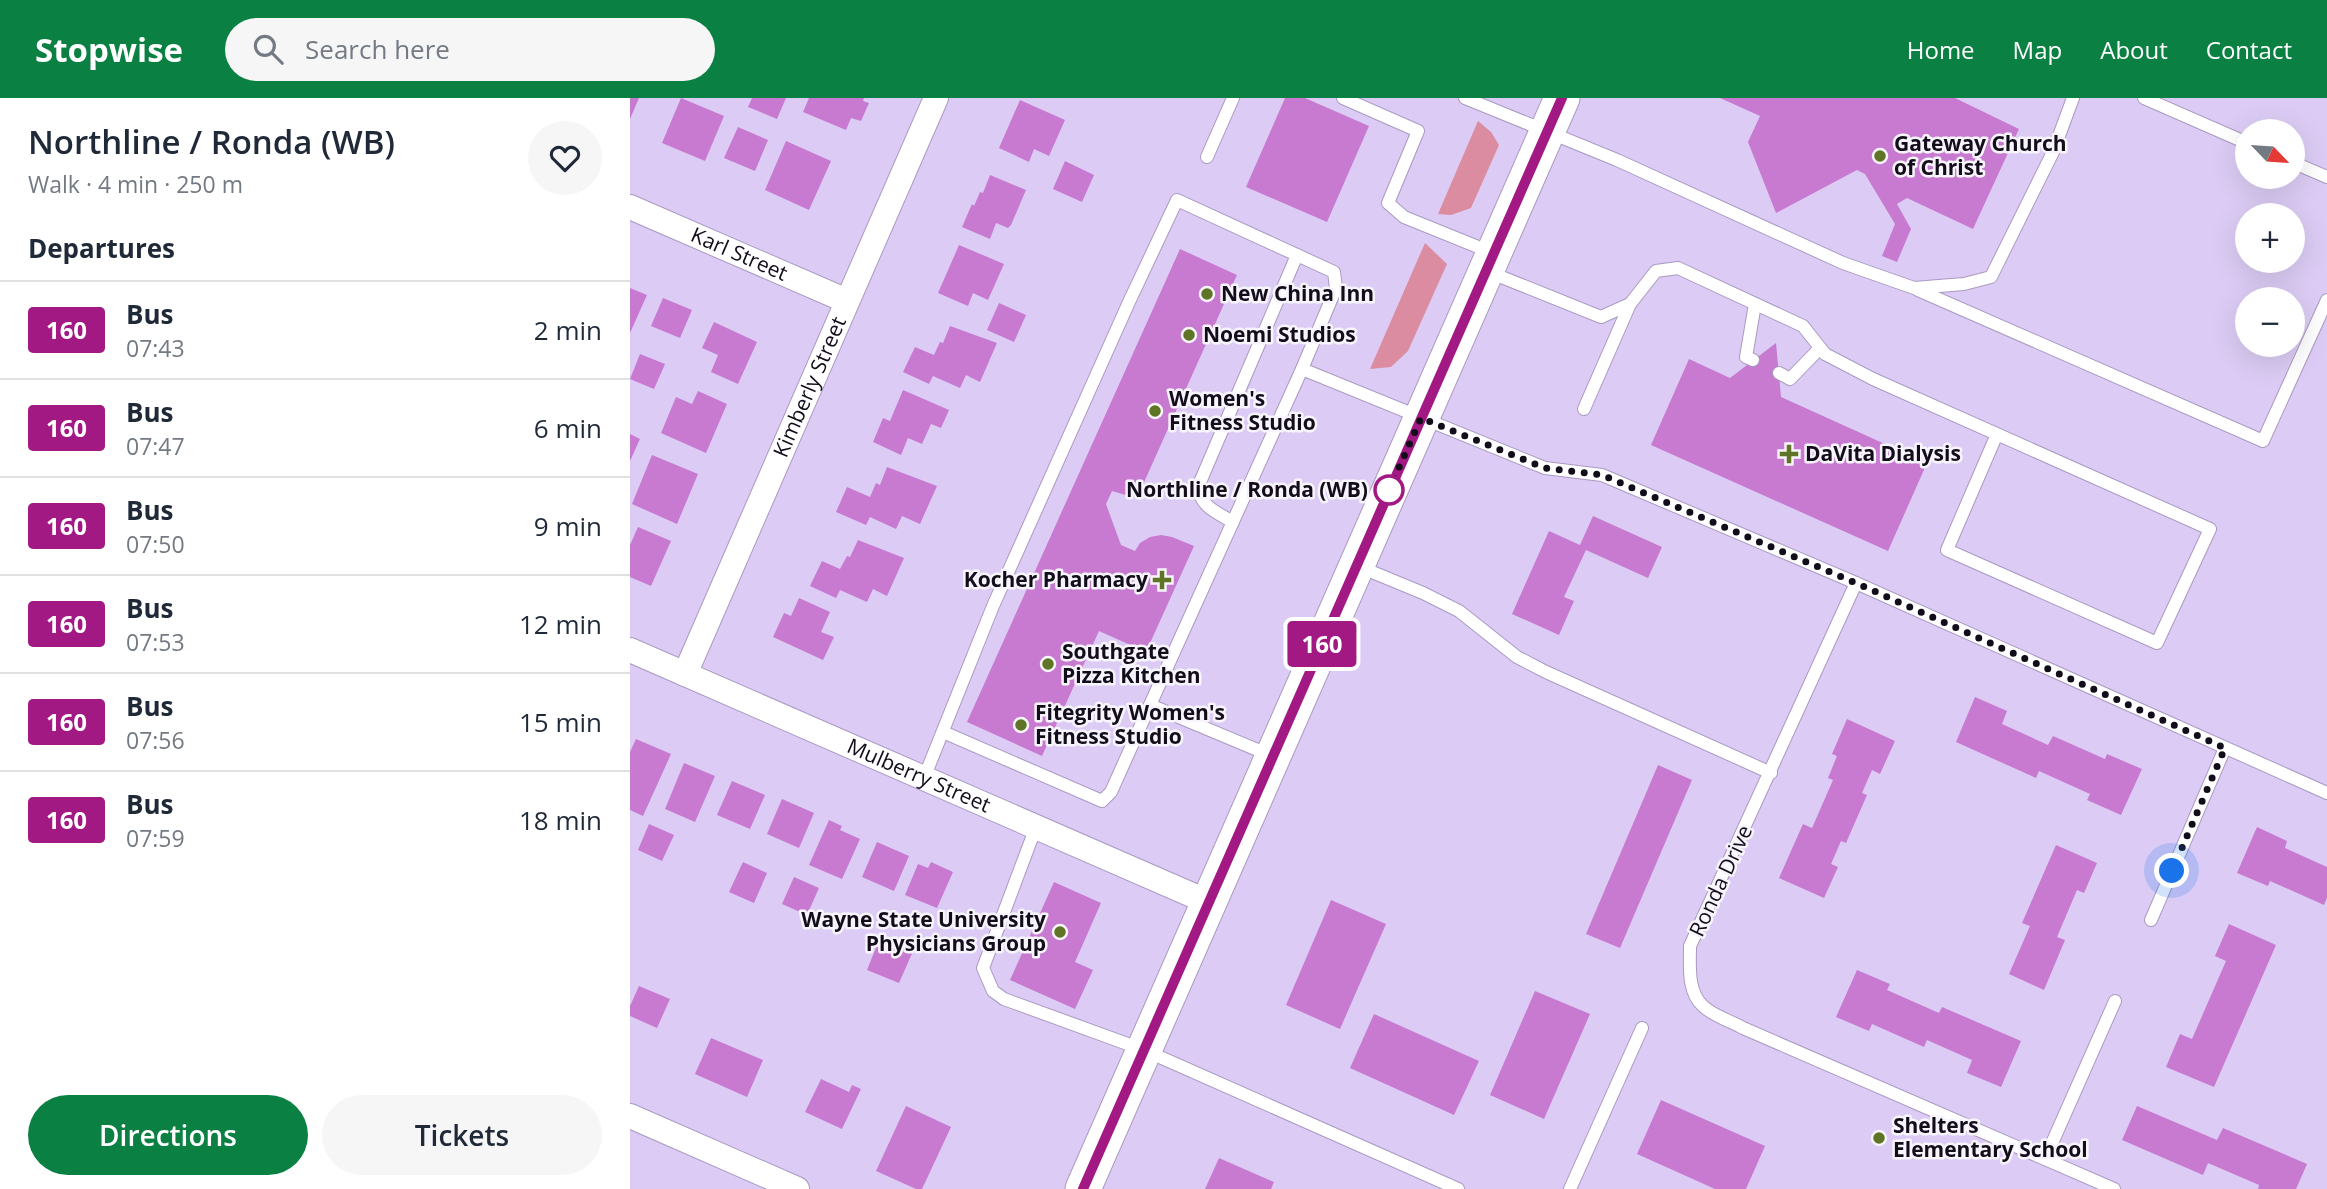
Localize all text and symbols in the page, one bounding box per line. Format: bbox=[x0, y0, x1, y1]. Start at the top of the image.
search box bbox=[225, 18, 715, 81]
text: Stopwise bbox=[35, 27, 183, 72]
icon: search bbox=[249, 30, 287, 68]
text: Search here bbox=[305, 31, 450, 67]
text: Home bbox=[1907, 33, 1975, 66]
text: Map bbox=[2013, 33, 2062, 66]
text: About bbox=[2100, 33, 2168, 66]
text: Contact bbox=[2206, 33, 2292, 66]
text: Northline / Ronda (WB) bbox=[28, 119, 395, 164]
north arrow bbox=[2235, 119, 2305, 189]
map controls bbox=[2235, 119, 2305, 357]
button: heart bbox=[528, 121, 602, 195]
place label: Gateway Church of Christ bbox=[1894, 129, 2067, 181]
marker: Gateway Church of Christ bbox=[1872, 148, 1888, 164]
text: Walk · 4 min · 250 m bbox=[28, 168, 243, 200]
button: + bbox=[2235, 203, 2305, 273]
street label: Karl Street bbox=[687, 220, 792, 287]
text: Departures bbox=[28, 230, 175, 266]
place label: New China Inn bbox=[1221, 279, 1374, 307]
marker: New China Inn bbox=[1199, 286, 1215, 302]
button: − bbox=[2235, 287, 2305, 357]
text: Bus bbox=[126, 296, 173, 332]
text: 2 min bbox=[534, 312, 602, 348]
street label: Kimberly Street bbox=[766, 312, 852, 461]
text: 160 bbox=[46, 313, 87, 346]
place label: Noemi Studios bbox=[1203, 320, 1356, 348]
marker: Noemi Studios bbox=[1181, 327, 1197, 343]
text: 07:43 bbox=[126, 332, 185, 364]
place label: Women's Fitness Studio bbox=[1169, 384, 1316, 436]
text: Bus bbox=[126, 394, 173, 430]
marker: Women's Fitness Studio bbox=[1147, 403, 1163, 419]
text: 6 min bbox=[534, 410, 602, 446]
text: 160 bbox=[46, 411, 87, 444]
text: 07:47 bbox=[126, 430, 185, 462]
place label: DaVita Dialysis bbox=[1805, 439, 1961, 467]
marker: DaVita Dialysis bbox=[1779, 444, 1799, 464]
place label: Northline / Ronda (WB) bbox=[1126, 475, 1368, 503]
marker: Northline / Ronda (WB) bbox=[1374, 475, 1404, 505]
text: Bus bbox=[126, 492, 173, 528]
text: 9 min bbox=[534, 508, 602, 544]
text: 160 bbox=[46, 509, 87, 542]
text: 07:50 bbox=[126, 528, 185, 560]
place label: Kocher Pharmacy bbox=[964, 565, 1148, 593]
marker: Kocher Pharmacy bbox=[1154, 572, 1170, 588]
text: Bus bbox=[126, 590, 173, 626]
text: 12 min bbox=[519, 606, 602, 642]
text: 160 bbox=[46, 607, 87, 640]
line badge: 160 bbox=[1282, 621, 1362, 667]
text: 07:53 bbox=[126, 626, 185, 658]
text: 160 bbox=[1301, 627, 1343, 660]
place label: Southgate Pizza Kitchen bbox=[1062, 637, 1201, 689]
marker: Southgate Pizza Kitchen bbox=[1040, 656, 1056, 672]
text: Bus bbox=[126, 688, 173, 724]
place label: Fitegrity Women's Fitness Studio bbox=[1035, 698, 1225, 750]
text: 15 min bbox=[519, 704, 602, 740]
text: 160 bbox=[46, 705, 87, 738]
marker: Fitegrity Women's Fitness Studio bbox=[1013, 717, 1029, 733]
text: 07:56 bbox=[126, 724, 185, 756]
street label: Mulberry Street bbox=[843, 731, 995, 819]
text: Bus bbox=[126, 786, 173, 822]
text: 18 min bbox=[519, 802, 602, 838]
text: 160 bbox=[46, 803, 87, 836]
street label: Ronda Drive bbox=[1682, 820, 1758, 941]
text: 07:59 bbox=[126, 822, 185, 854]
your location bbox=[2154, 853, 2189, 888]
place label: Wayne State University Physicians Group bbox=[801, 905, 1046, 957]
marker: Wayne State University Physicians Group bbox=[1052, 924, 1068, 940]
button: Directions bbox=[28, 1095, 308, 1175]
button: Tickets bbox=[322, 1095, 602, 1175]
place label: Shelters Elementary School bbox=[1893, 1111, 2088, 1163]
marker: Shelters Elementary School bbox=[1871, 1130, 1887, 1146]

